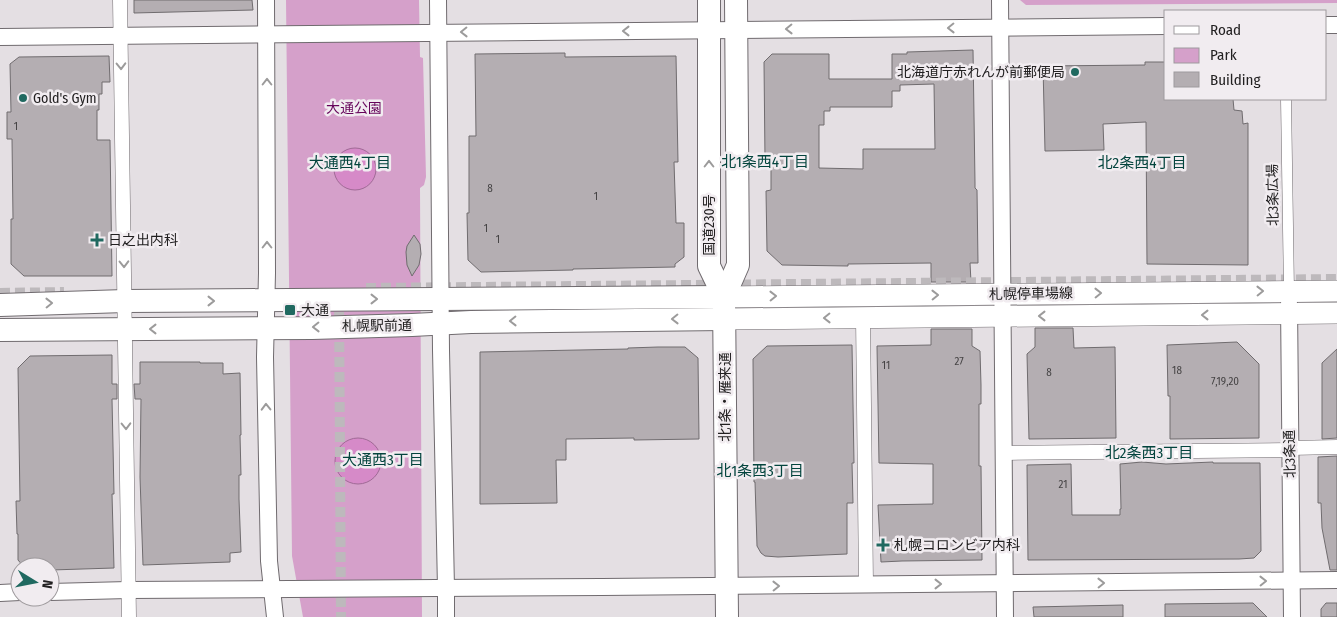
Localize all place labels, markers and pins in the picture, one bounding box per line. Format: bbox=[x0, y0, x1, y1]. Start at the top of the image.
place label: 北海道庁赤れんが前郵便局 bbox=[897, 64, 1065, 81]
marker: 北海道庁赤れんが前郵便局 bbox=[1069, 66, 1081, 78]
place label: Gold's Gym bbox=[33, 90, 97, 107]
marker: Gold's Gym bbox=[17, 92, 29, 104]
place label: 日之出内科 bbox=[108, 232, 178, 249]
marker: 日之出内科 bbox=[90, 233, 104, 247]
place label: 大通 bbox=[301, 302, 329, 319]
marker: 大通 bbox=[283, 303, 297, 317]
place label: 札幌コロンビア内科 bbox=[894, 537, 1020, 554]
marker: 札幌コロンビア内科 bbox=[876, 538, 890, 552]

